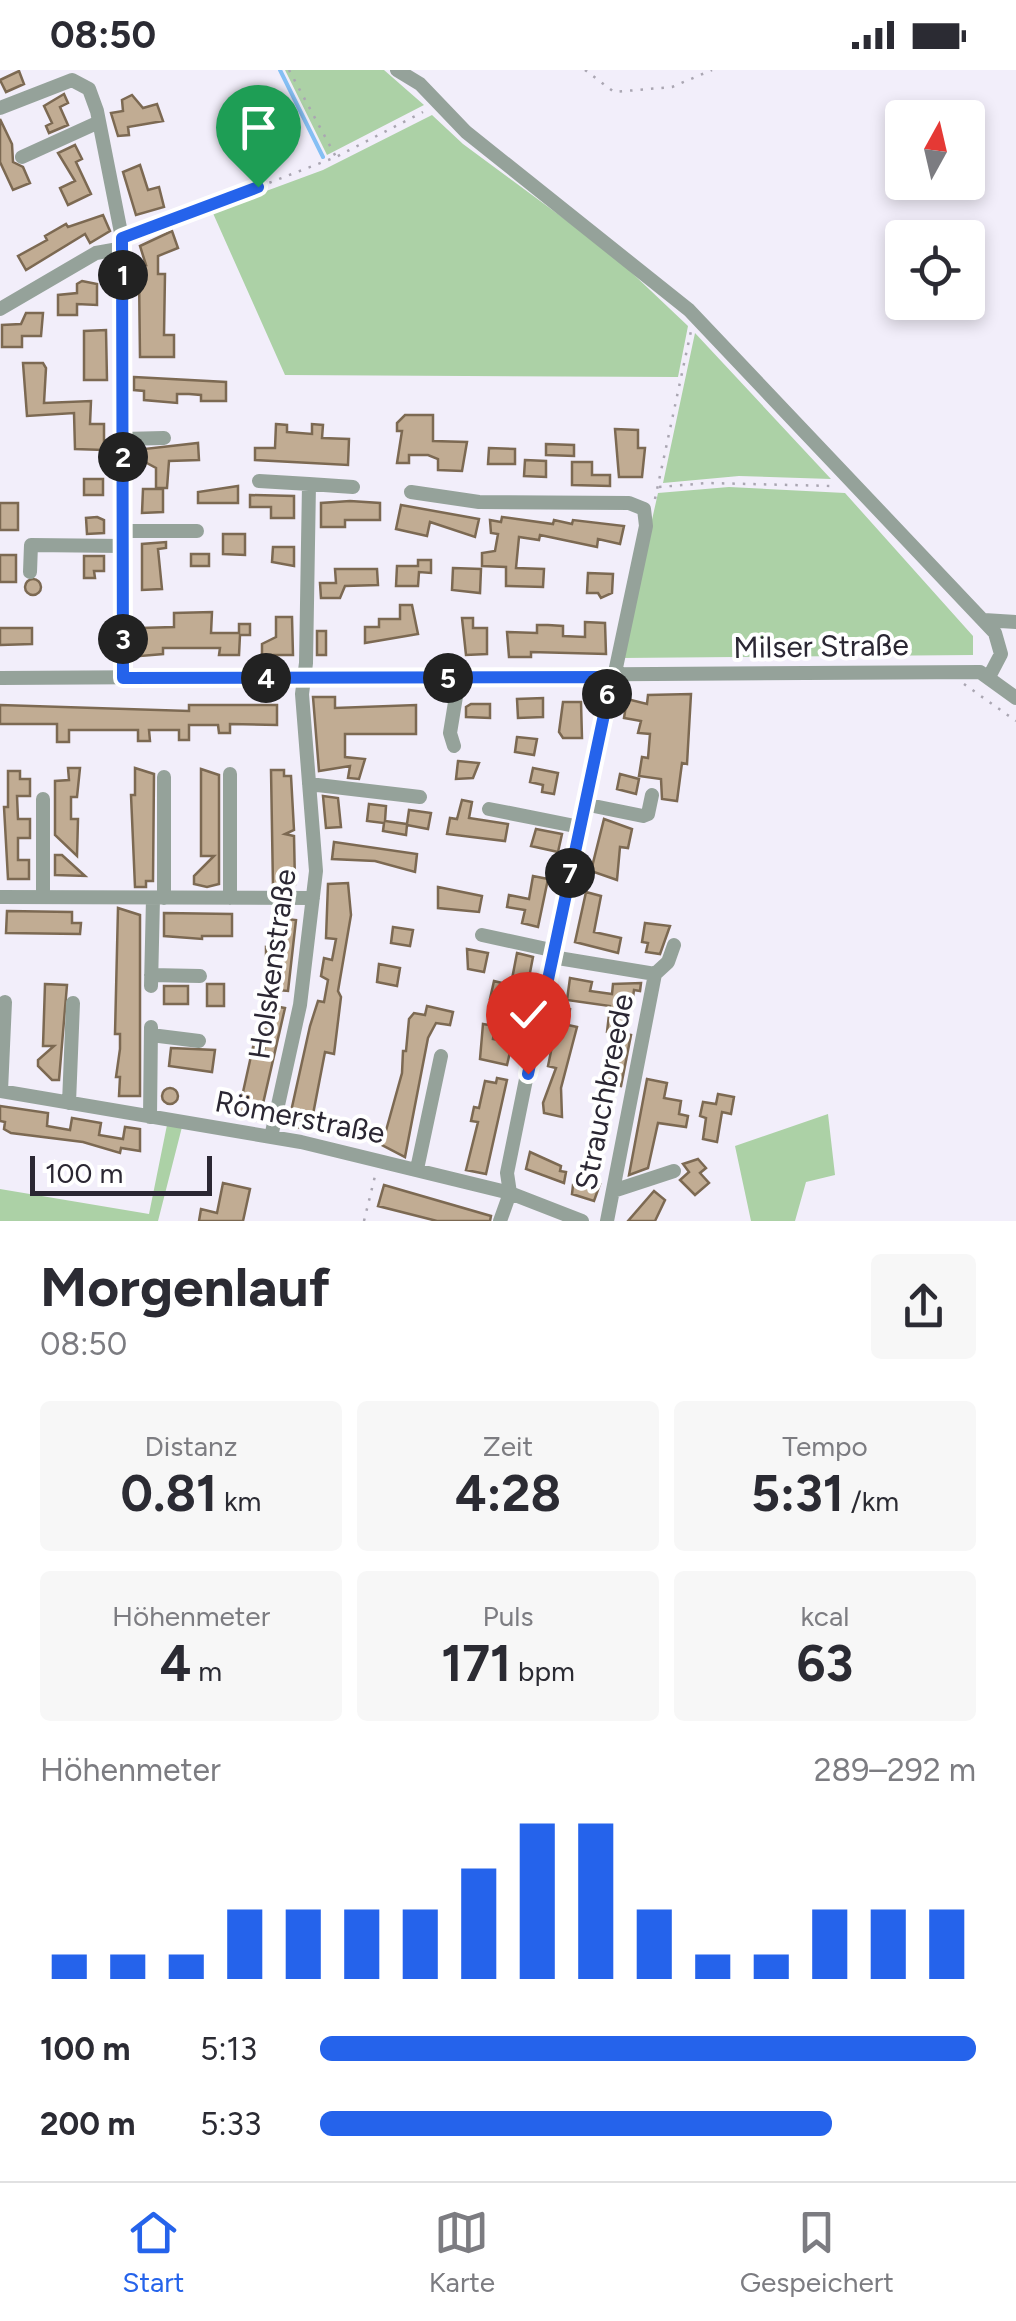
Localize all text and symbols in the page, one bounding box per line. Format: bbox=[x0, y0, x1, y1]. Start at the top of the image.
text: 08:50 bbox=[50, 12, 156, 58]
pin bbox=[216, 85, 301, 188]
icon: arrive bbox=[231, 100, 286, 155]
north arrow bbox=[885, 100, 985, 200]
map controls bbox=[885, 100, 985, 320]
button: locate bbox=[885, 220, 985, 320]
pin: 1 bbox=[98, 250, 148, 300]
text: 1 bbox=[117, 258, 129, 292]
pin: 2 bbox=[98, 432, 148, 482]
text: 2 bbox=[115, 440, 131, 474]
pin: 3 bbox=[98, 614, 148, 664]
text: 3 bbox=[115, 622, 131, 656]
street label: Milser Straße bbox=[733, 626, 909, 666]
pin: 4 bbox=[241, 653, 291, 703]
pin: 5 bbox=[423, 653, 473, 703]
text: 4 bbox=[257, 661, 275, 695]
text: 5 bbox=[440, 661, 456, 695]
pin: 6 bbox=[582, 669, 632, 719]
text: 6 bbox=[599, 677, 615, 711]
pin: 7 bbox=[545, 848, 595, 898]
text: 7 bbox=[562, 856, 578, 890]
street label: Holskenstraße bbox=[240, 866, 304, 1062]
pin bbox=[486, 972, 571, 1075]
icon: check bbox=[501, 987, 556, 1042]
street label: Strauchbreede bbox=[567, 991, 641, 1193]
street label: Römerstraße bbox=[212, 1082, 388, 1152]
scale bar bbox=[30, 1151, 212, 1196]
text: 100 m bbox=[45, 1156, 123, 1190]
text: Morgenlauf bbox=[40, 1254, 330, 1320]
button: share bbox=[871, 1254, 976, 1359]
text: 08:50 bbox=[40, 1325, 127, 1363]
text: Distanz bbox=[145, 1429, 237, 1463]
text: Zeit bbox=[483, 1429, 533, 1463]
text: Tempo bbox=[782, 1429, 868, 1463]
text: 0.81 bbox=[121, 1463, 217, 1524]
text: 4:28 bbox=[455, 1463, 561, 1524]
text: 5:31 bbox=[751, 1463, 844, 1524]
text: km bbox=[217, 1484, 261, 1518]
text: /km bbox=[844, 1484, 899, 1518]
text: Höhenmeter bbox=[112, 1599, 270, 1633]
text: Puls bbox=[483, 1599, 533, 1633]
text: kcal bbox=[801, 1599, 849, 1633]
text: 4 bbox=[160, 1633, 191, 1694]
text: 171 bbox=[441, 1633, 511, 1694]
text: 63 bbox=[797, 1633, 853, 1694]
text: m bbox=[191, 1654, 222, 1688]
text: bpm bbox=[511, 1654, 575, 1688]
text: Höhenmeter bbox=[40, 1751, 221, 1789]
text: 289–292 m bbox=[814, 1751, 976, 1789]
text: 100 m bbox=[40, 2030, 131, 2068]
text: 5:13 bbox=[200, 2030, 257, 2068]
text: 200 m bbox=[40, 2105, 136, 2143]
text: 5:33 bbox=[200, 2105, 261, 2143]
tab: Start bbox=[122, 2205, 184, 2299]
tab: Karte bbox=[429, 2205, 495, 2299]
tab: Gespeichert bbox=[740, 2205, 894, 2299]

